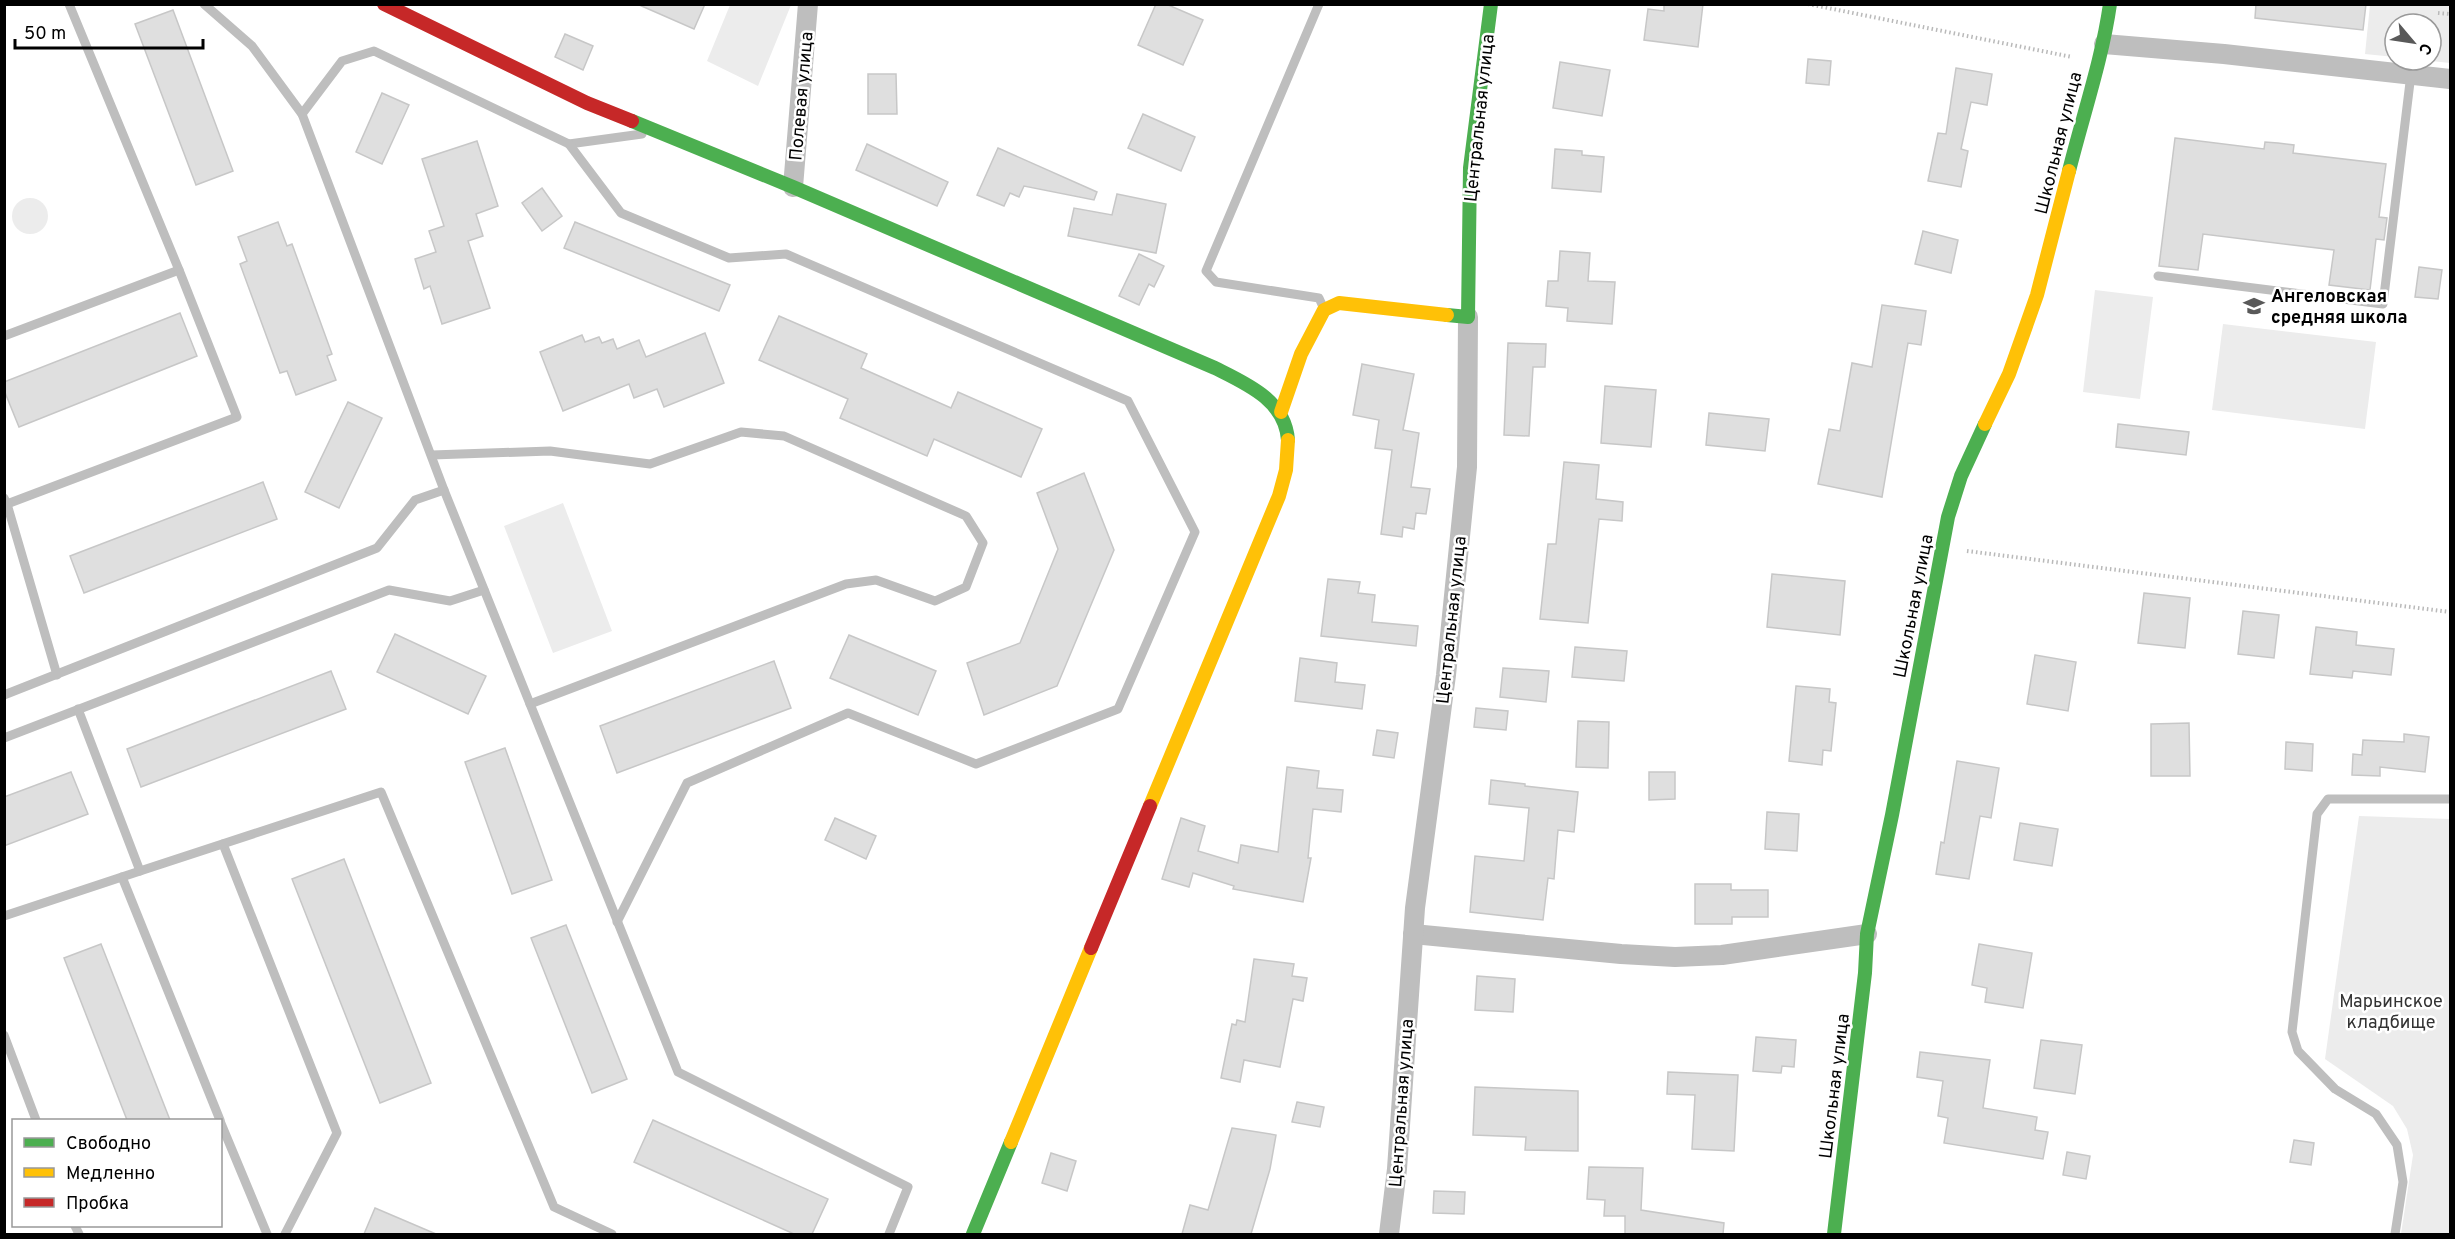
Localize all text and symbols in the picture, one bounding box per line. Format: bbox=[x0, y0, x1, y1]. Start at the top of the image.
scale bar bbox=[15, 12, 202, 50]
north arrow bbox=[2383, 12, 2443, 72]
text: 50 m bbox=[24, 23, 66, 46]
street label: Полевая улица bbox=[785, 31, 820, 162]
street label: Центральная улица bbox=[1460, 33, 1501, 203]
text: С bbox=[2413, 39, 2436, 58]
street label: Школьная улица bbox=[2031, 70, 2088, 217]
place label: Ангеловская средняя школа bbox=[2271, 286, 2407, 330]
school or university icon: Ангеловская средняя школа bbox=[2242, 294, 2266, 318]
street label: Школьная улица bbox=[1889, 532, 1940, 680]
street label: Центральная улица bbox=[1432, 535, 1473, 705]
park label: Марьинское кладбище bbox=[2339, 991, 2443, 1035]
street label: Школьная улица bbox=[1815, 1012, 1856, 1160]
street label: Центральная улица bbox=[1385, 1018, 1420, 1188]
legend bbox=[12, 1119, 222, 1227]
text: Свободно bbox=[66, 1133, 151, 1156]
text: Медленно bbox=[66, 1163, 155, 1186]
text: Пробка bbox=[66, 1193, 129, 1216]

